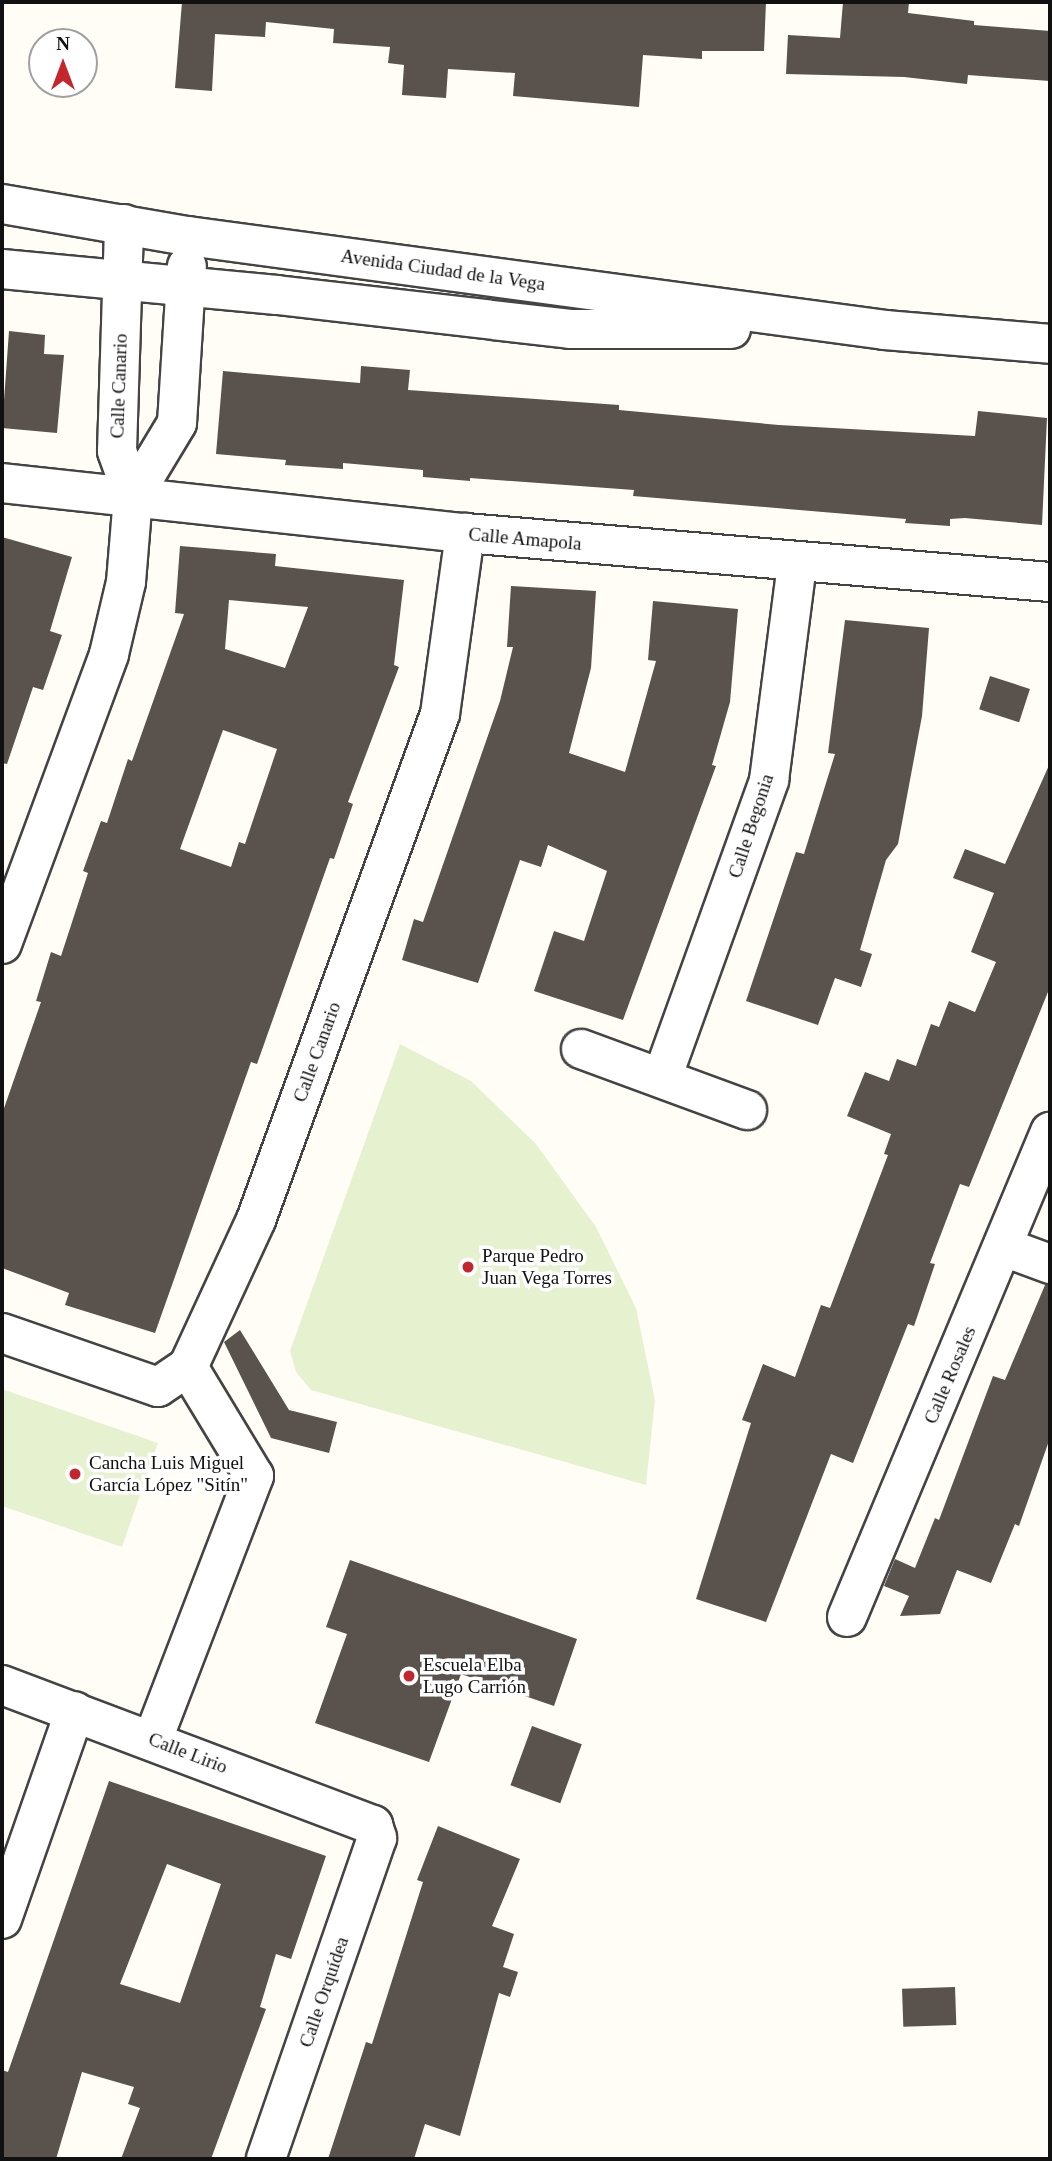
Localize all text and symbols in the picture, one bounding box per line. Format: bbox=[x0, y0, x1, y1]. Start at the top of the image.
north arrow bbox=[28, 28, 98, 98]
text: N bbox=[56, 33, 70, 54]
street label: Avenida Ciudad de la Vega bbox=[339, 244, 547, 296]
street label: Calle Canario bbox=[106, 333, 132, 439]
street label: Calle Amapola bbox=[467, 523, 583, 555]
street label: Calle Begonia bbox=[723, 771, 779, 881]
street label: Calle Canario bbox=[288, 999, 346, 1105]
place label: Parque Pedro Juan Vega Torres bbox=[482, 1245, 613, 1289]
marker: Parque Pedro Juan Vega Torres bbox=[460, 1259, 476, 1275]
street label: Calle Rosales bbox=[919, 1323, 981, 1427]
place label: Cancha Luis Miguel García López "Sitín" bbox=[89, 1452, 248, 1496]
marker: Cancha Luis Miguel García López "Sitín" bbox=[67, 1466, 83, 1482]
place label: Escuela Elba Lugo Carrión bbox=[423, 1654, 526, 1698]
marker: Escuela Elba Lugo Carrión bbox=[401, 1668, 417, 1684]
street label: Calle Lirio bbox=[145, 1728, 231, 1778]
street label: Calle Orquídea bbox=[294, 1934, 354, 2050]

